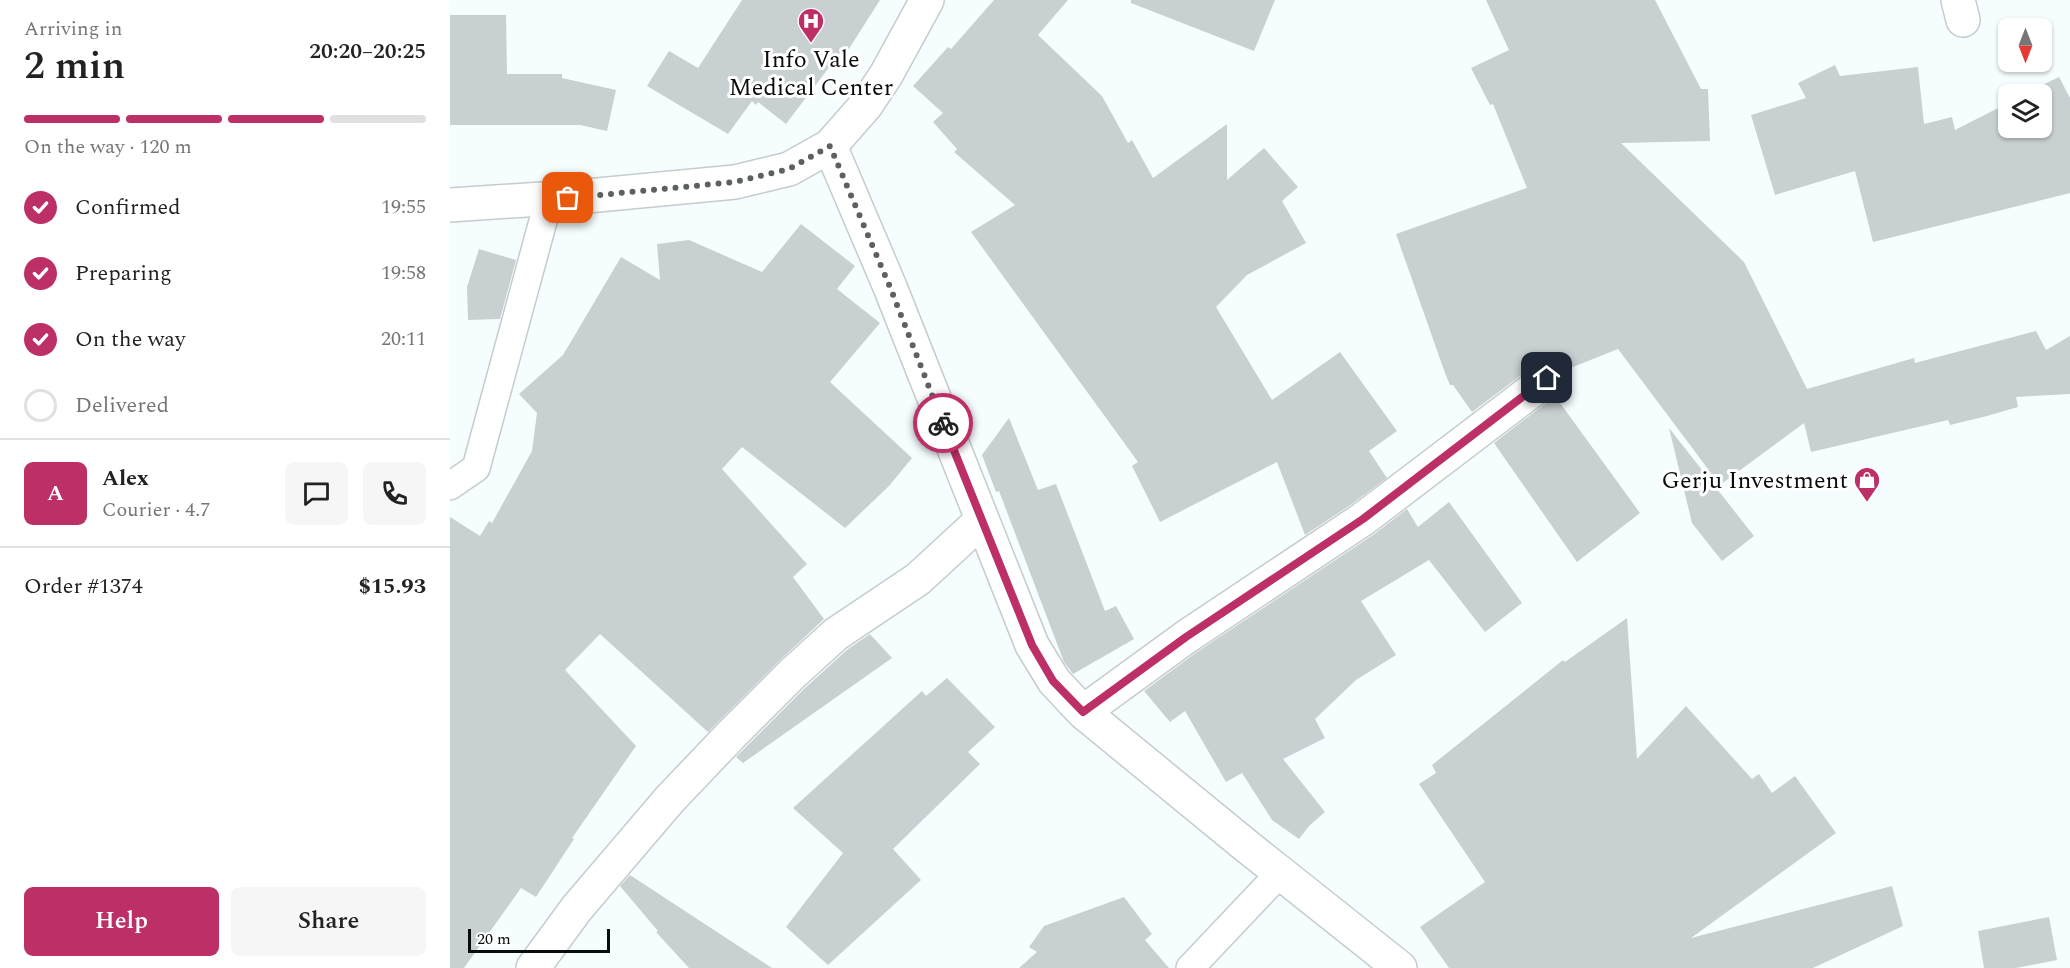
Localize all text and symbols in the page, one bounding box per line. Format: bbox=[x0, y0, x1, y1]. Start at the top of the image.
hospital icon: Info Vale Medical Center bbox=[796, 6, 826, 44]
text: Arriving in bbox=[24, 14, 122, 44]
north arrow bbox=[1998, 18, 2052, 72]
map controls bbox=[1998, 18, 2052, 138]
text: 20:20–20:25 bbox=[309, 35, 426, 68]
text: 2 min bbox=[24, 37, 125, 96]
place label: Info Vale Medical Center bbox=[729, 42, 893, 106]
button: layers bbox=[1998, 84, 2052, 138]
text: On the way · 120 m bbox=[24, 132, 192, 162]
pin bbox=[542, 172, 593, 223]
icon: bag bbox=[551, 181, 584, 214]
icon: check bbox=[24, 191, 57, 224]
text: Confirmed bbox=[75, 191, 181, 224]
text: 19:55 bbox=[381, 192, 426, 222]
icon: check bbox=[24, 257, 57, 290]
text: Preparing bbox=[75, 257, 172, 290]
text: 19:58 bbox=[381, 258, 426, 288]
icon: check bbox=[24, 323, 57, 356]
text: On the way bbox=[75, 323, 186, 356]
text: 20:11 bbox=[381, 324, 426, 354]
pin bbox=[1521, 352, 1572, 403]
icon: home bbox=[1530, 361, 1563, 394]
text: Delivered bbox=[75, 389, 169, 422]
courier bbox=[913, 393, 973, 453]
icon: bike bbox=[927, 407, 960, 440]
text: Alex bbox=[102, 462, 149, 495]
button: chat bbox=[285, 462, 348, 525]
button: phone bbox=[363, 462, 426, 525]
place label: Gerju Investment bbox=[1662, 463, 1848, 499]
shop icon: Gerju Investment bbox=[1852, 465, 1882, 503]
text: A bbox=[47, 477, 64, 510]
text: Courier · 4.7 bbox=[102, 495, 210, 525]
text: Order #1374 bbox=[24, 570, 143, 603]
text: $15.93 bbox=[358, 570, 426, 603]
button: Help bbox=[24, 887, 219, 956]
button: Share bbox=[231, 887, 426, 956]
scale bar bbox=[468, 926, 610, 954]
text: 20 m bbox=[477, 927, 511, 951]

